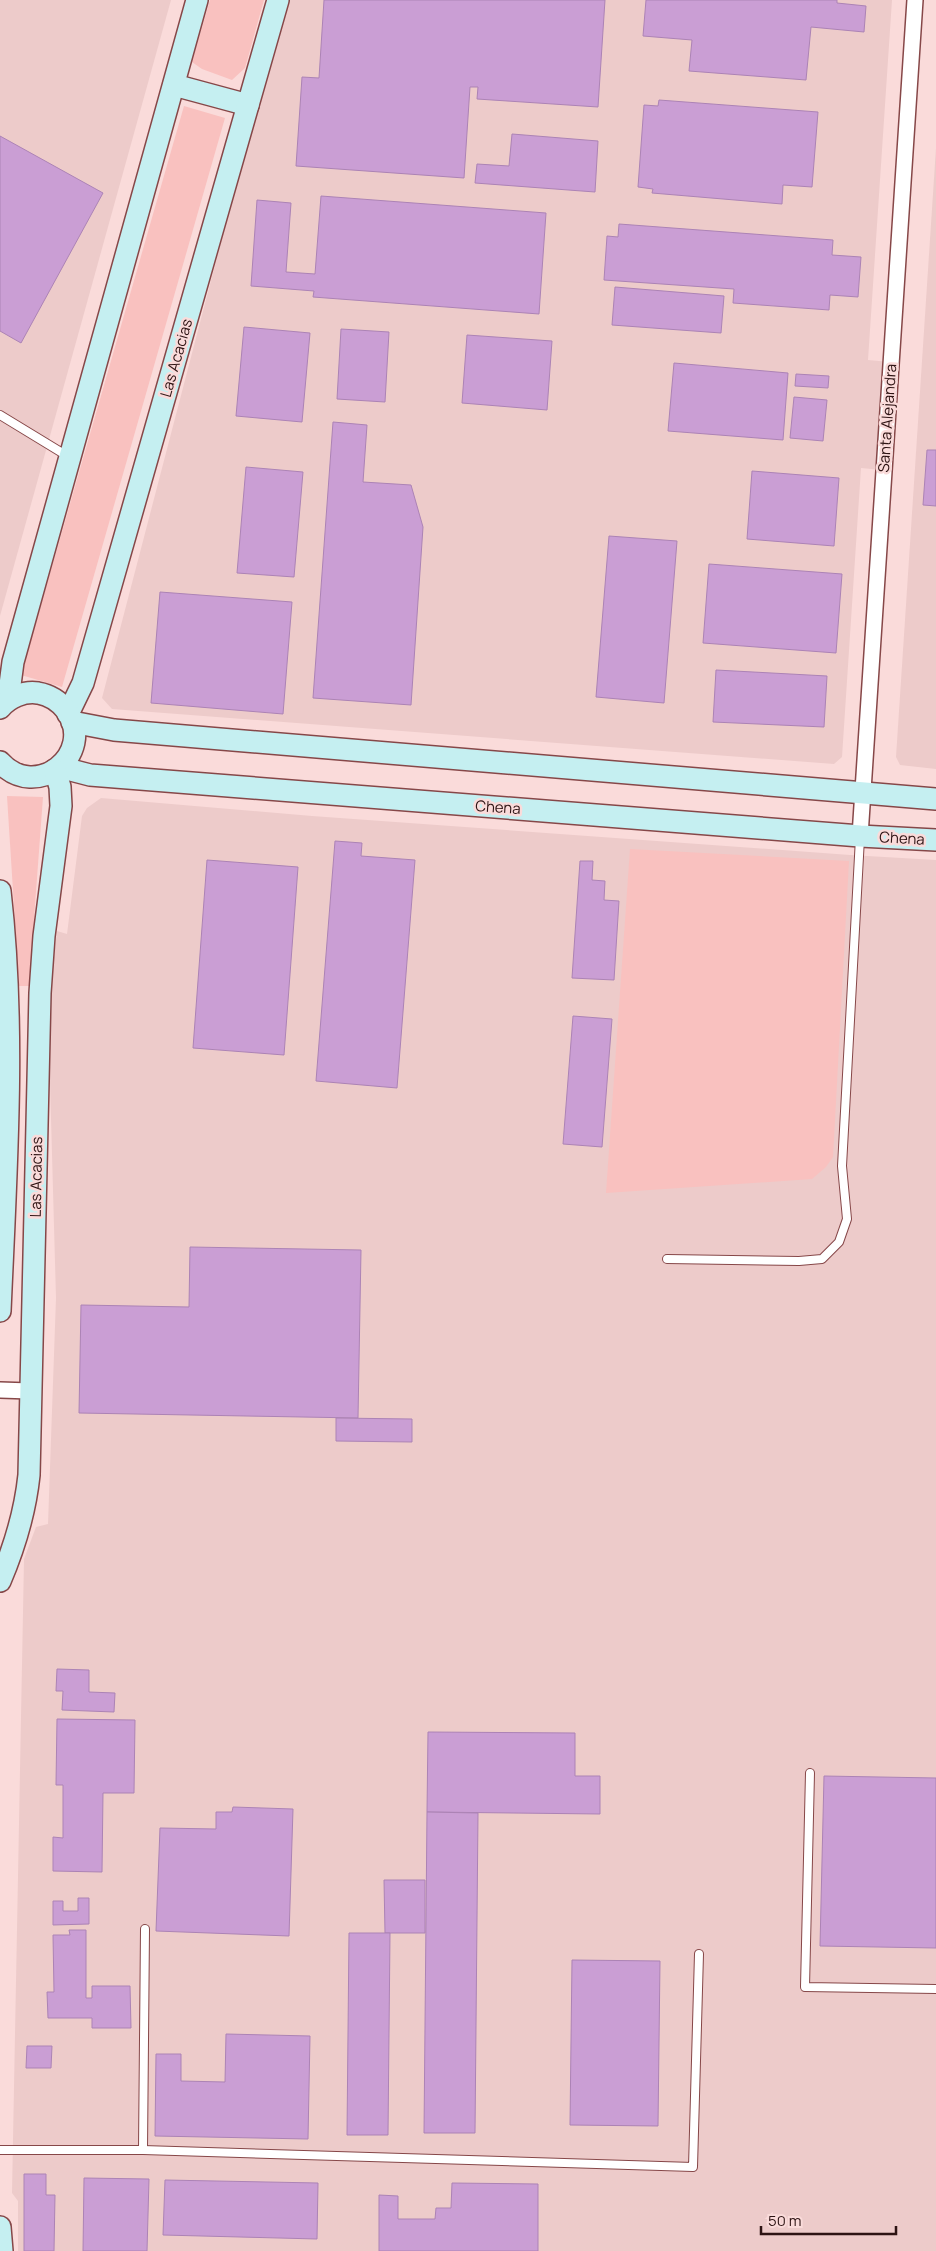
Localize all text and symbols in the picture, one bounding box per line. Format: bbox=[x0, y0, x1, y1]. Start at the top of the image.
street label: Las Acacias bbox=[155, 316, 197, 400]
street label: Santa Alejandra bbox=[873, 363, 901, 473]
street label: Chena bbox=[475, 795, 521, 819]
street label: Chena bbox=[879, 826, 925, 850]
street label: Las Acacias bbox=[25, 1136, 47, 1218]
scale bar bbox=[761, 2204, 896, 2236]
text: 50 m bbox=[768, 2210, 802, 2231]

